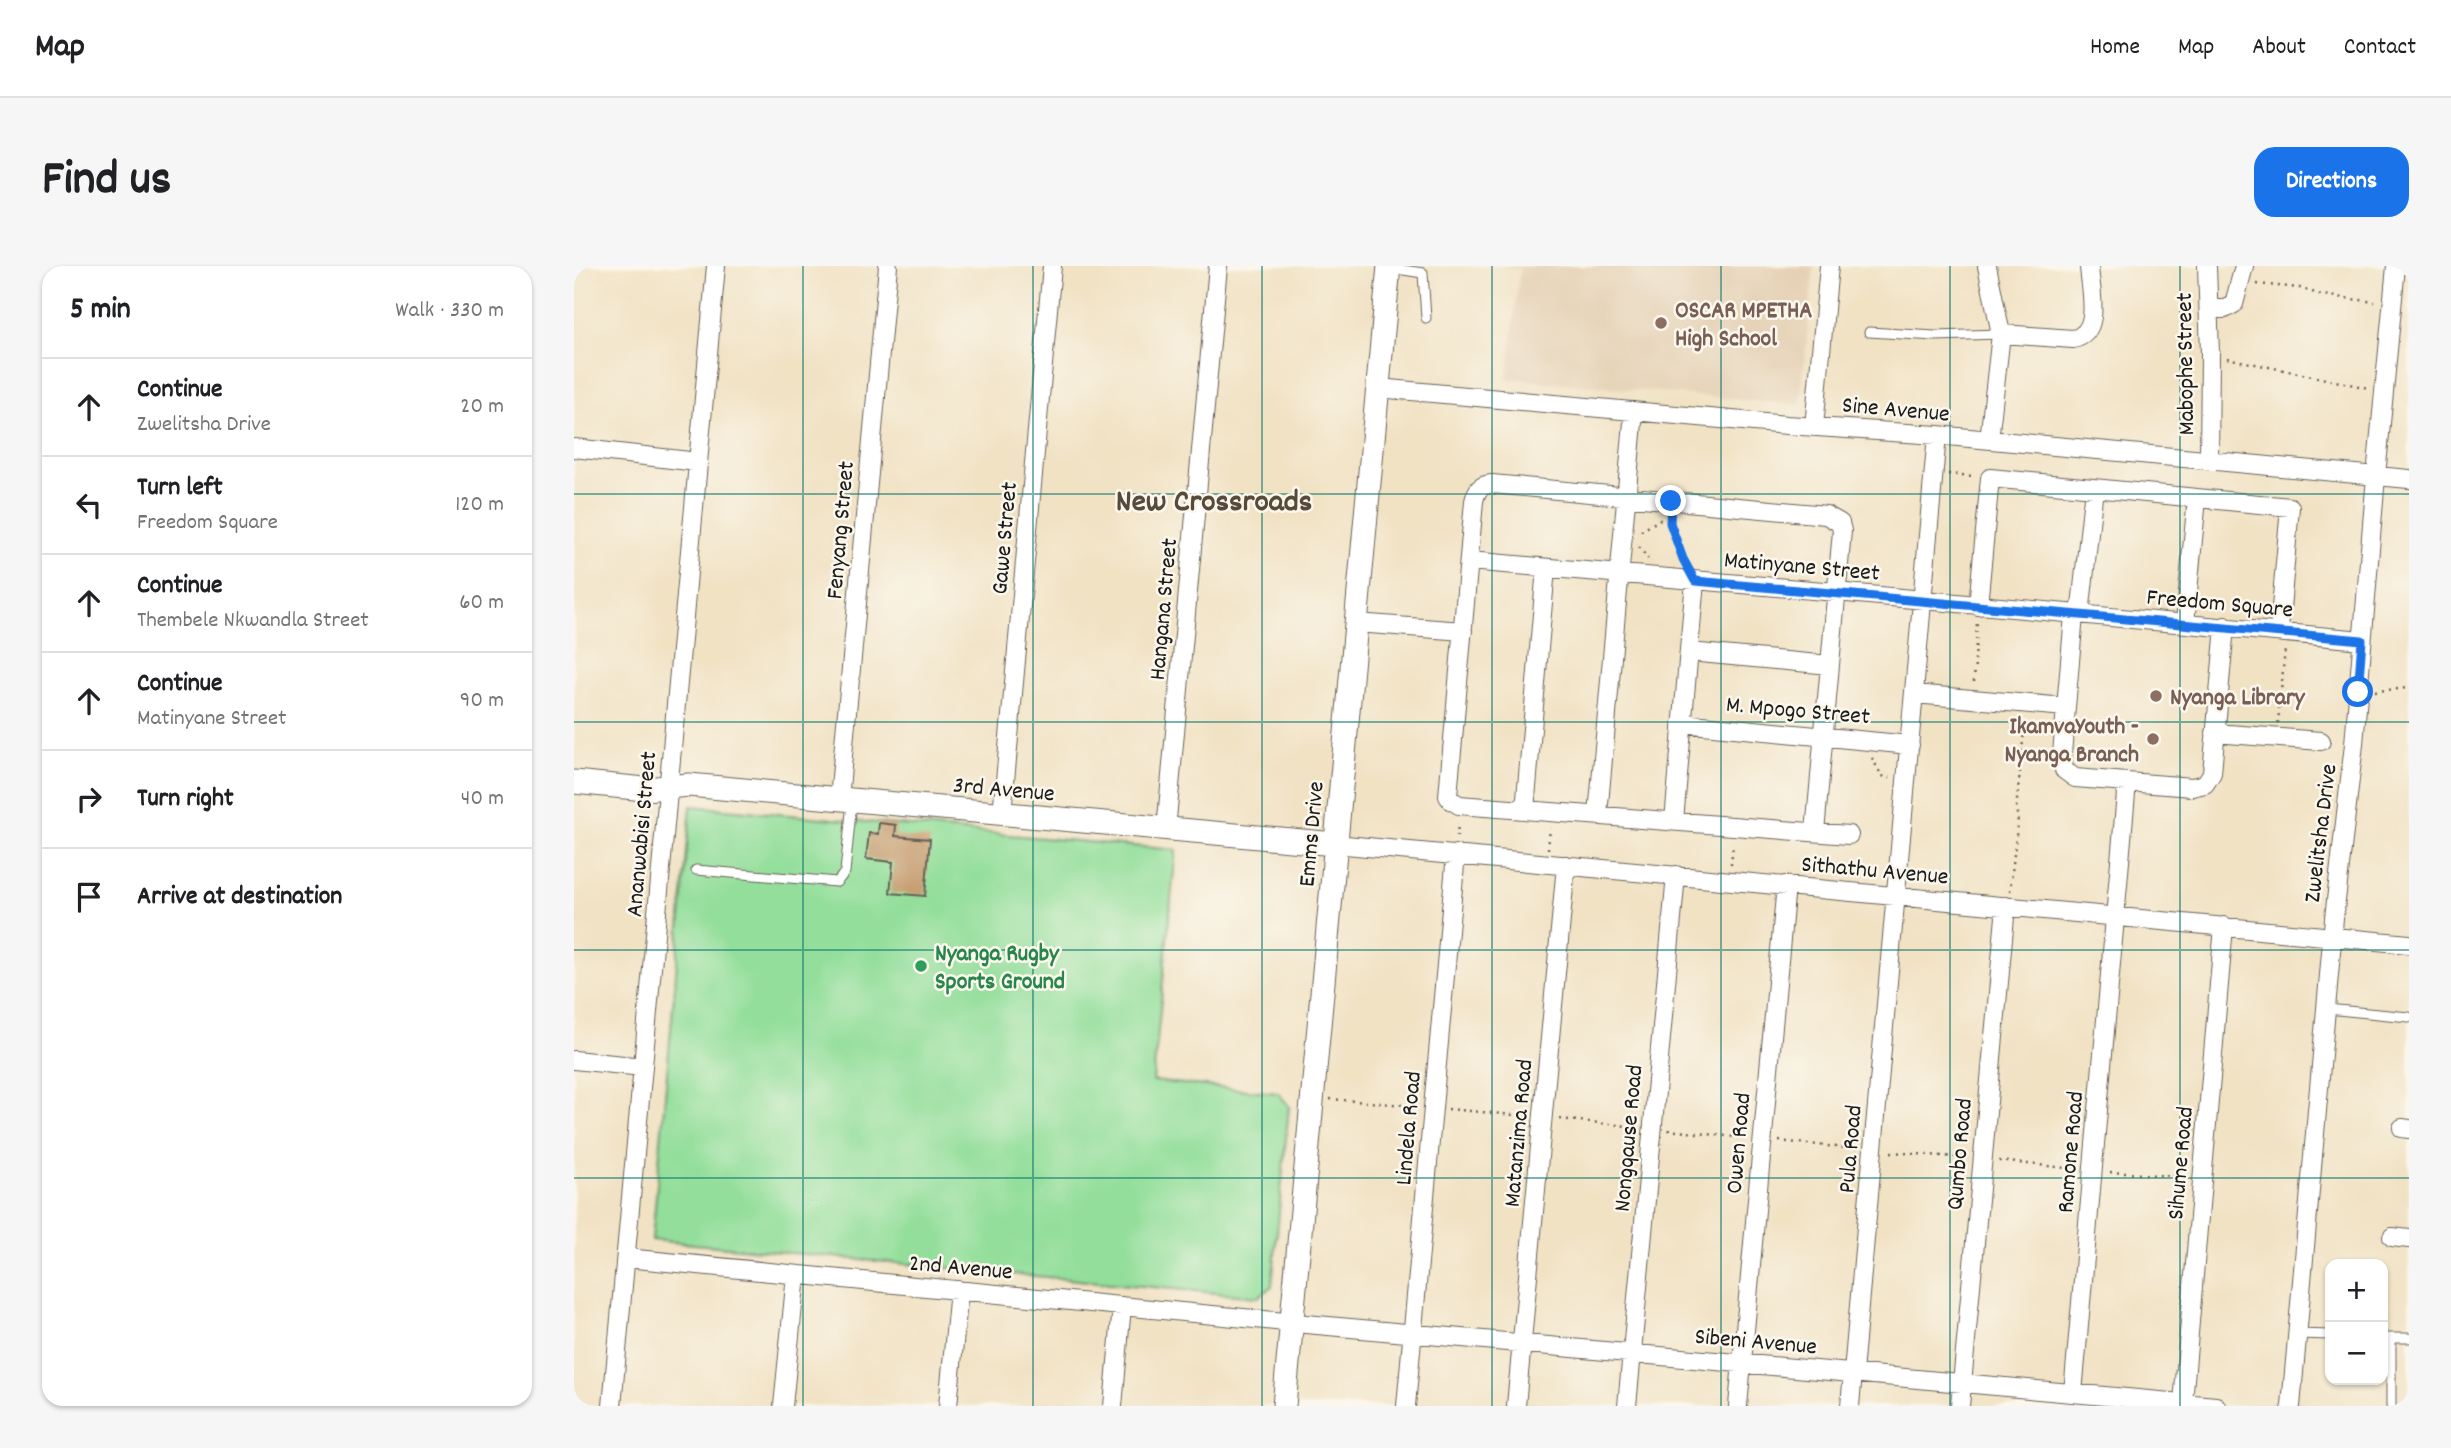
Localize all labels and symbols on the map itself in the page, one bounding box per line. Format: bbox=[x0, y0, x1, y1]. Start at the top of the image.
street label: Mabophe Street bbox=[2169, 292, 2205, 436]
place label: OSCAR MPETHA High School bbox=[1675, 295, 1812, 357]
marker: OSCAR MPETHA High School bbox=[1653, 315, 1669, 331]
street label: Sine Avenue bbox=[1841, 389, 1951, 433]
street label: Fenyang Street bbox=[819, 460, 865, 601]
street label: Gawe Street bbox=[984, 480, 1028, 596]
district label: New Crossroads bbox=[1116, 481, 1312, 527]
route end bbox=[1655, 485, 1686, 516]
street label: Hangana Street bbox=[1142, 537, 1188, 682]
street label: Matinyane Street bbox=[1722, 544, 1881, 592]
street label: Freedom Square bbox=[2145, 582, 2294, 628]
route start bbox=[2342, 676, 2373, 707]
place label: Nyanga Library bbox=[2170, 682, 2306, 716]
marker: Nyanga Library bbox=[2148, 688, 2164, 704]
street label: M. Mpogo Street bbox=[1724, 689, 1871, 735]
place label: IkamvaYouth - Nyanga Branch bbox=[2005, 711, 2139, 773]
marker: IkamvaYouth - Nyanga Branch bbox=[2145, 731, 2161, 747]
street label: Ananwabisi Street bbox=[619, 750, 667, 919]
street label: Zwelitsha Drive bbox=[2297, 762, 2347, 905]
street label: 3rd Avenue bbox=[951, 770, 1056, 812]
street label: Emms Drive bbox=[1291, 780, 1335, 888]
street label: Sithathu Avenue bbox=[1800, 849, 1950, 895]
place label: Nyanga Rugby Sports Ground bbox=[935, 938, 1065, 1000]
marker: Nyanga Rugby Sports Ground bbox=[913, 958, 929, 974]
street label: Matanzima Road bbox=[1497, 1058, 1543, 1209]
street label: Nongqause Road bbox=[1607, 1063, 1653, 1213]
street label: Lindela Road bbox=[1388, 1070, 1432, 1187]
street label: Ramone Road bbox=[2050, 1090, 2094, 1215]
street label: Owen Road bbox=[1719, 1091, 1761, 1195]
street label: Qumbo Road bbox=[1939, 1097, 1983, 1212]
street label: Pula Road bbox=[1831, 1104, 1873, 1195]
street label: Sihume Road bbox=[2160, 1105, 2204, 1221]
street label: 2nd Avenue bbox=[907, 1248, 1014, 1290]
street label: Sibeni Avenue bbox=[1693, 1321, 1818, 1365]

